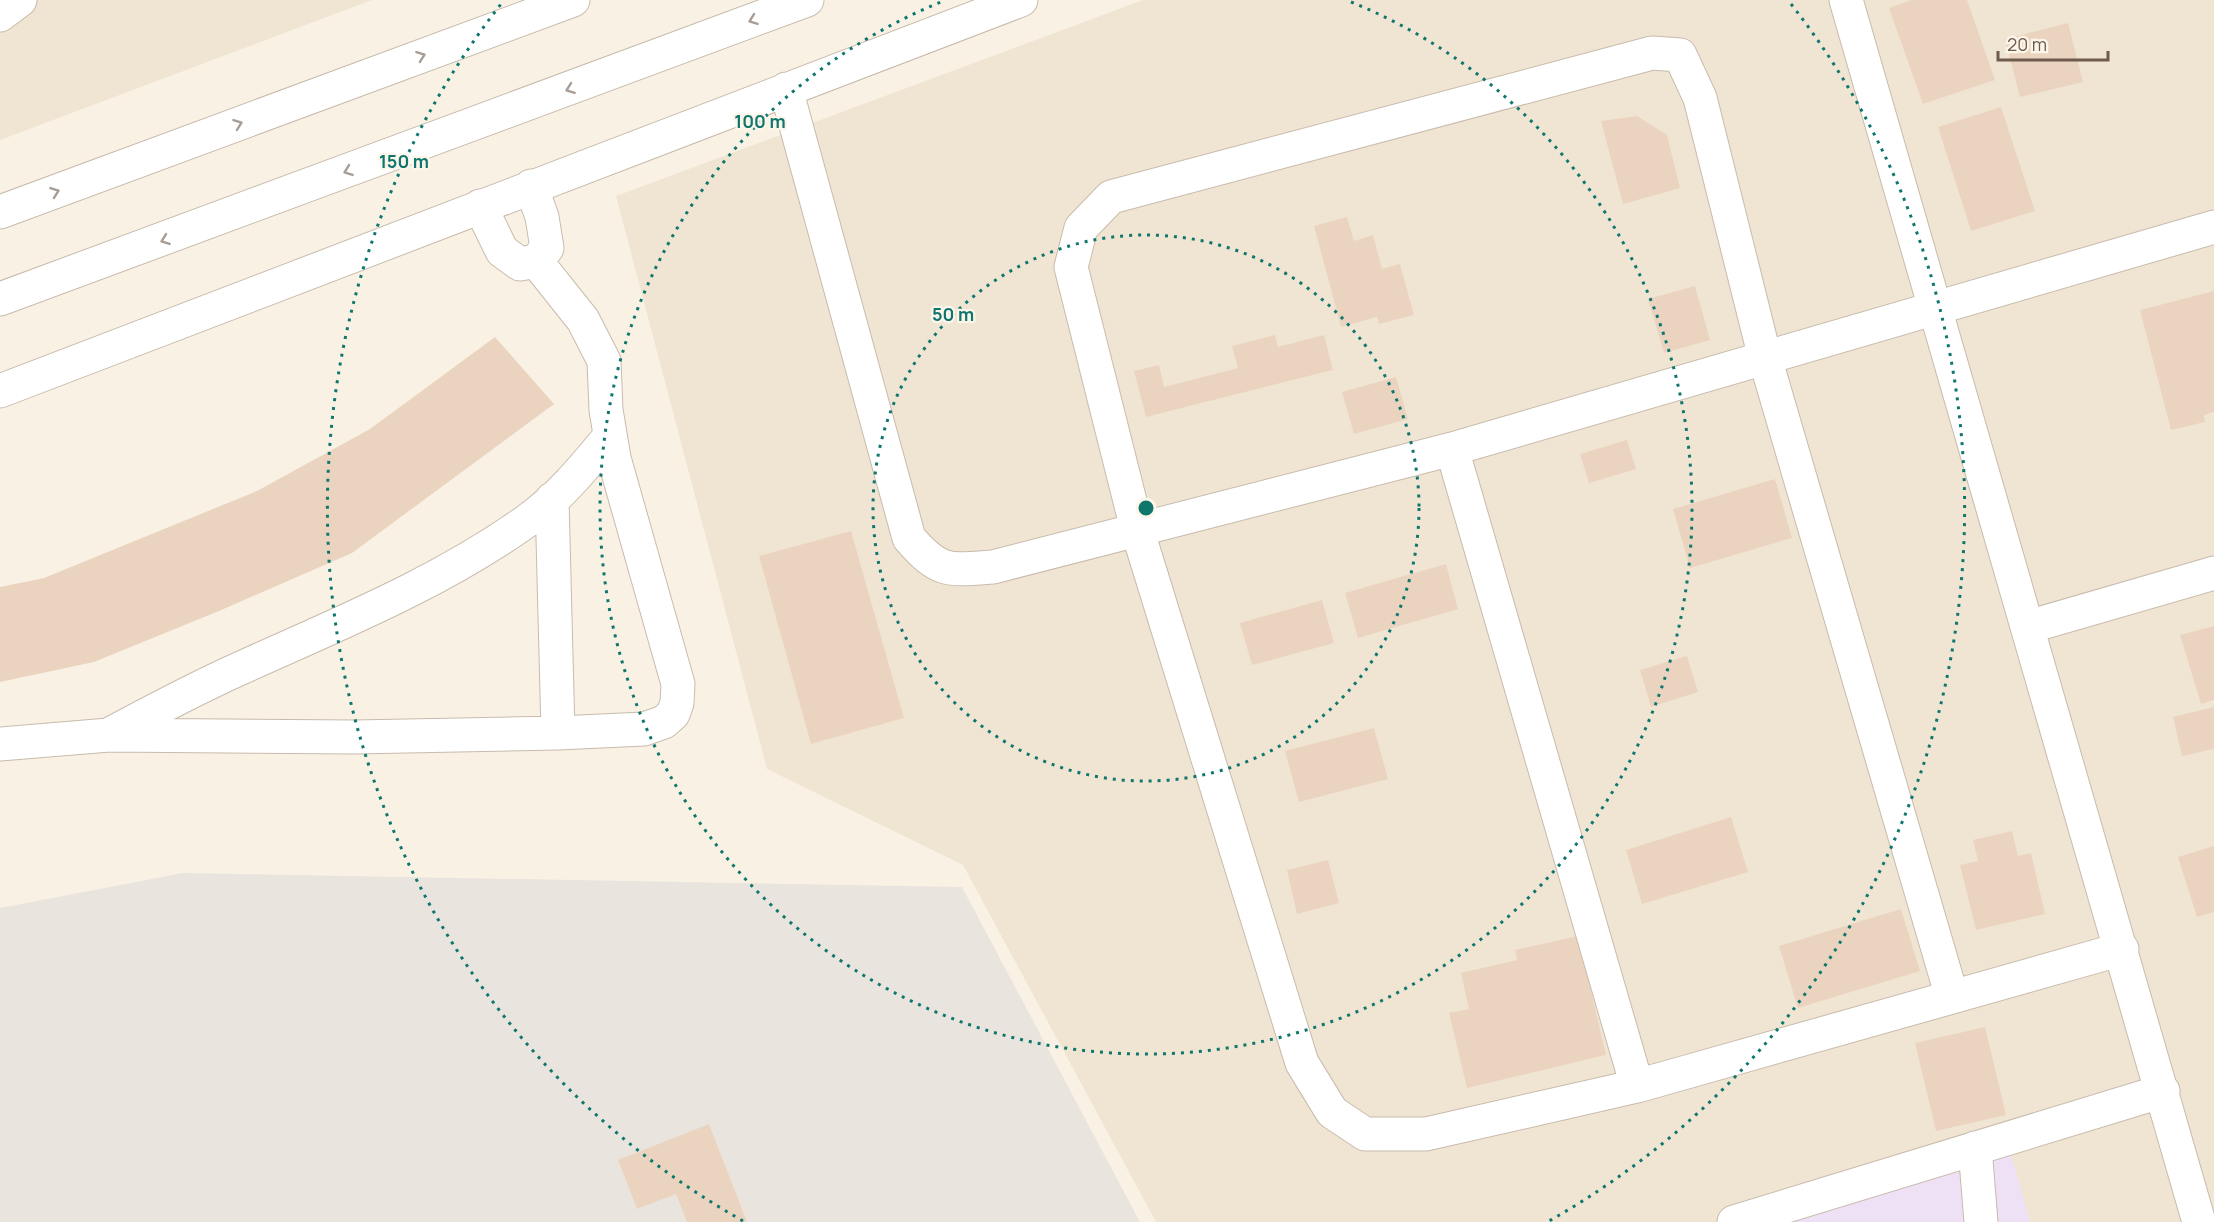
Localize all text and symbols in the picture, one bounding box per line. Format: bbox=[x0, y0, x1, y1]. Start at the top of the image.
one-way arrow bbox=[748, 13, 759, 26]
scale bar bbox=[1998, 24, 2108, 62]
text: 20 m bbox=[2007, 32, 2047, 56]
one-way arrow bbox=[415, 51, 426, 64]
one-way arrow bbox=[565, 81, 576, 94]
text: 100 m bbox=[734, 109, 786, 133]
one-way arrow bbox=[232, 119, 243, 132]
text: 150 m bbox=[379, 149, 429, 173]
one-way arrow bbox=[343, 164, 354, 177]
one-way arrow bbox=[49, 186, 60, 199]
one-way arrow bbox=[160, 232, 171, 245]
text: 50 m bbox=[932, 302, 974, 326]
centre of rings bbox=[1136, 498, 1156, 518]

